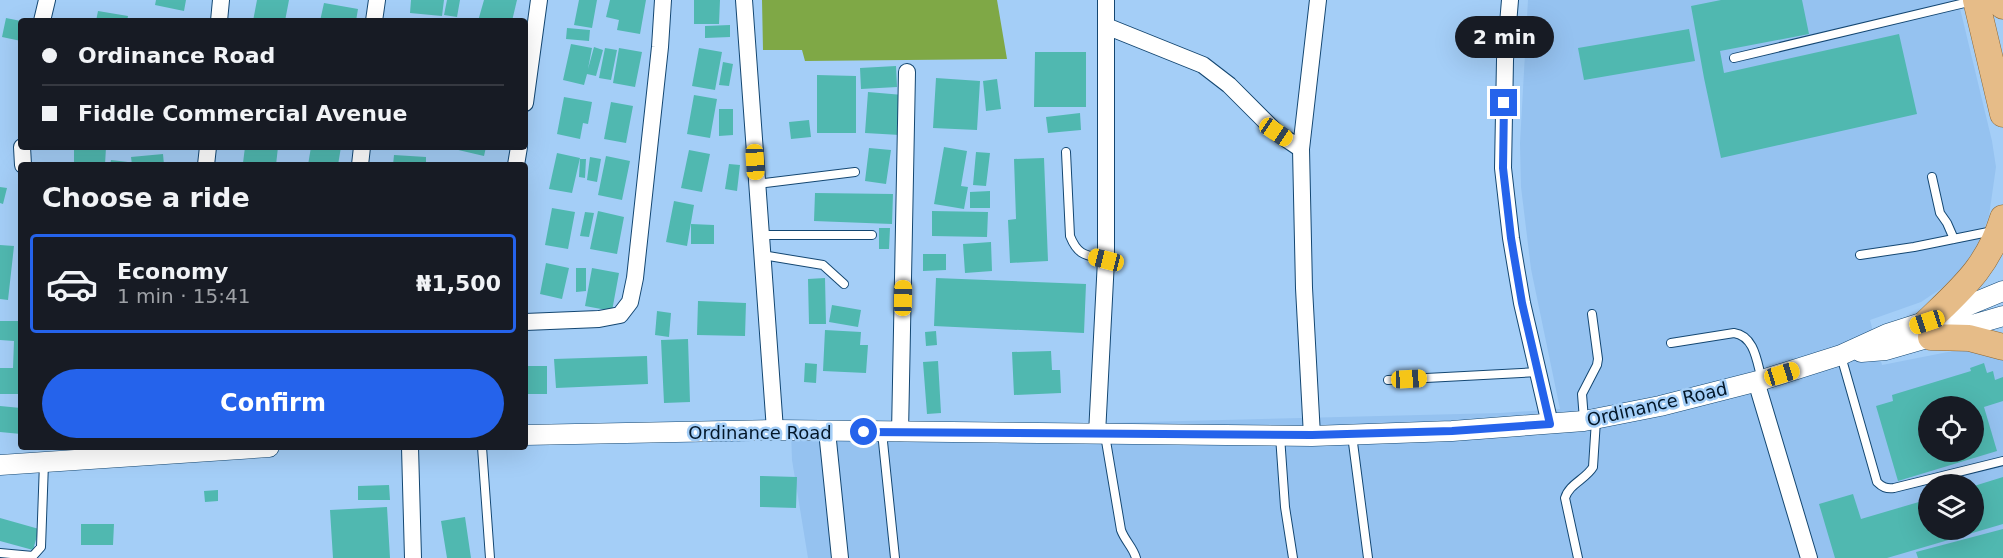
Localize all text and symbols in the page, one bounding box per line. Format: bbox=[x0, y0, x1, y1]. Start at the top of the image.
callout: 2 min bbox=[1454, 16, 1553, 58]
text: 2 min bbox=[1473, 25, 1536, 49]
text: Ordinance Road bbox=[78, 43, 275, 68]
route end bbox=[1490, 89, 1517, 116]
text: Fiddle Commercial Avenue bbox=[78, 101, 407, 126]
car bbox=[1256, 114, 1296, 150]
car bbox=[745, 144, 765, 180]
text: Choose a ride bbox=[42, 182, 250, 213]
car bbox=[1086, 247, 1126, 273]
icon: car bbox=[45, 257, 99, 311]
text: Economy bbox=[117, 259, 228, 284]
text: ₦1,500 bbox=[416, 271, 501, 296]
car bbox=[894, 280, 912, 316]
text: 1 min · 15:41 bbox=[117, 284, 251, 308]
car bbox=[1907, 308, 1947, 336]
car bbox=[1762, 360, 1802, 388]
button: Confirm bbox=[42, 369, 504, 438]
car bbox=[1391, 369, 1427, 389]
street label: Ordinance Road bbox=[1585, 378, 1729, 430]
map controls bbox=[1918, 396, 1984, 540]
button: locate bbox=[1918, 396, 1984, 462]
route start bbox=[850, 418, 877, 445]
street label: Ordinance Road bbox=[688, 422, 832, 443]
button: layers bbox=[1918, 474, 1984, 540]

